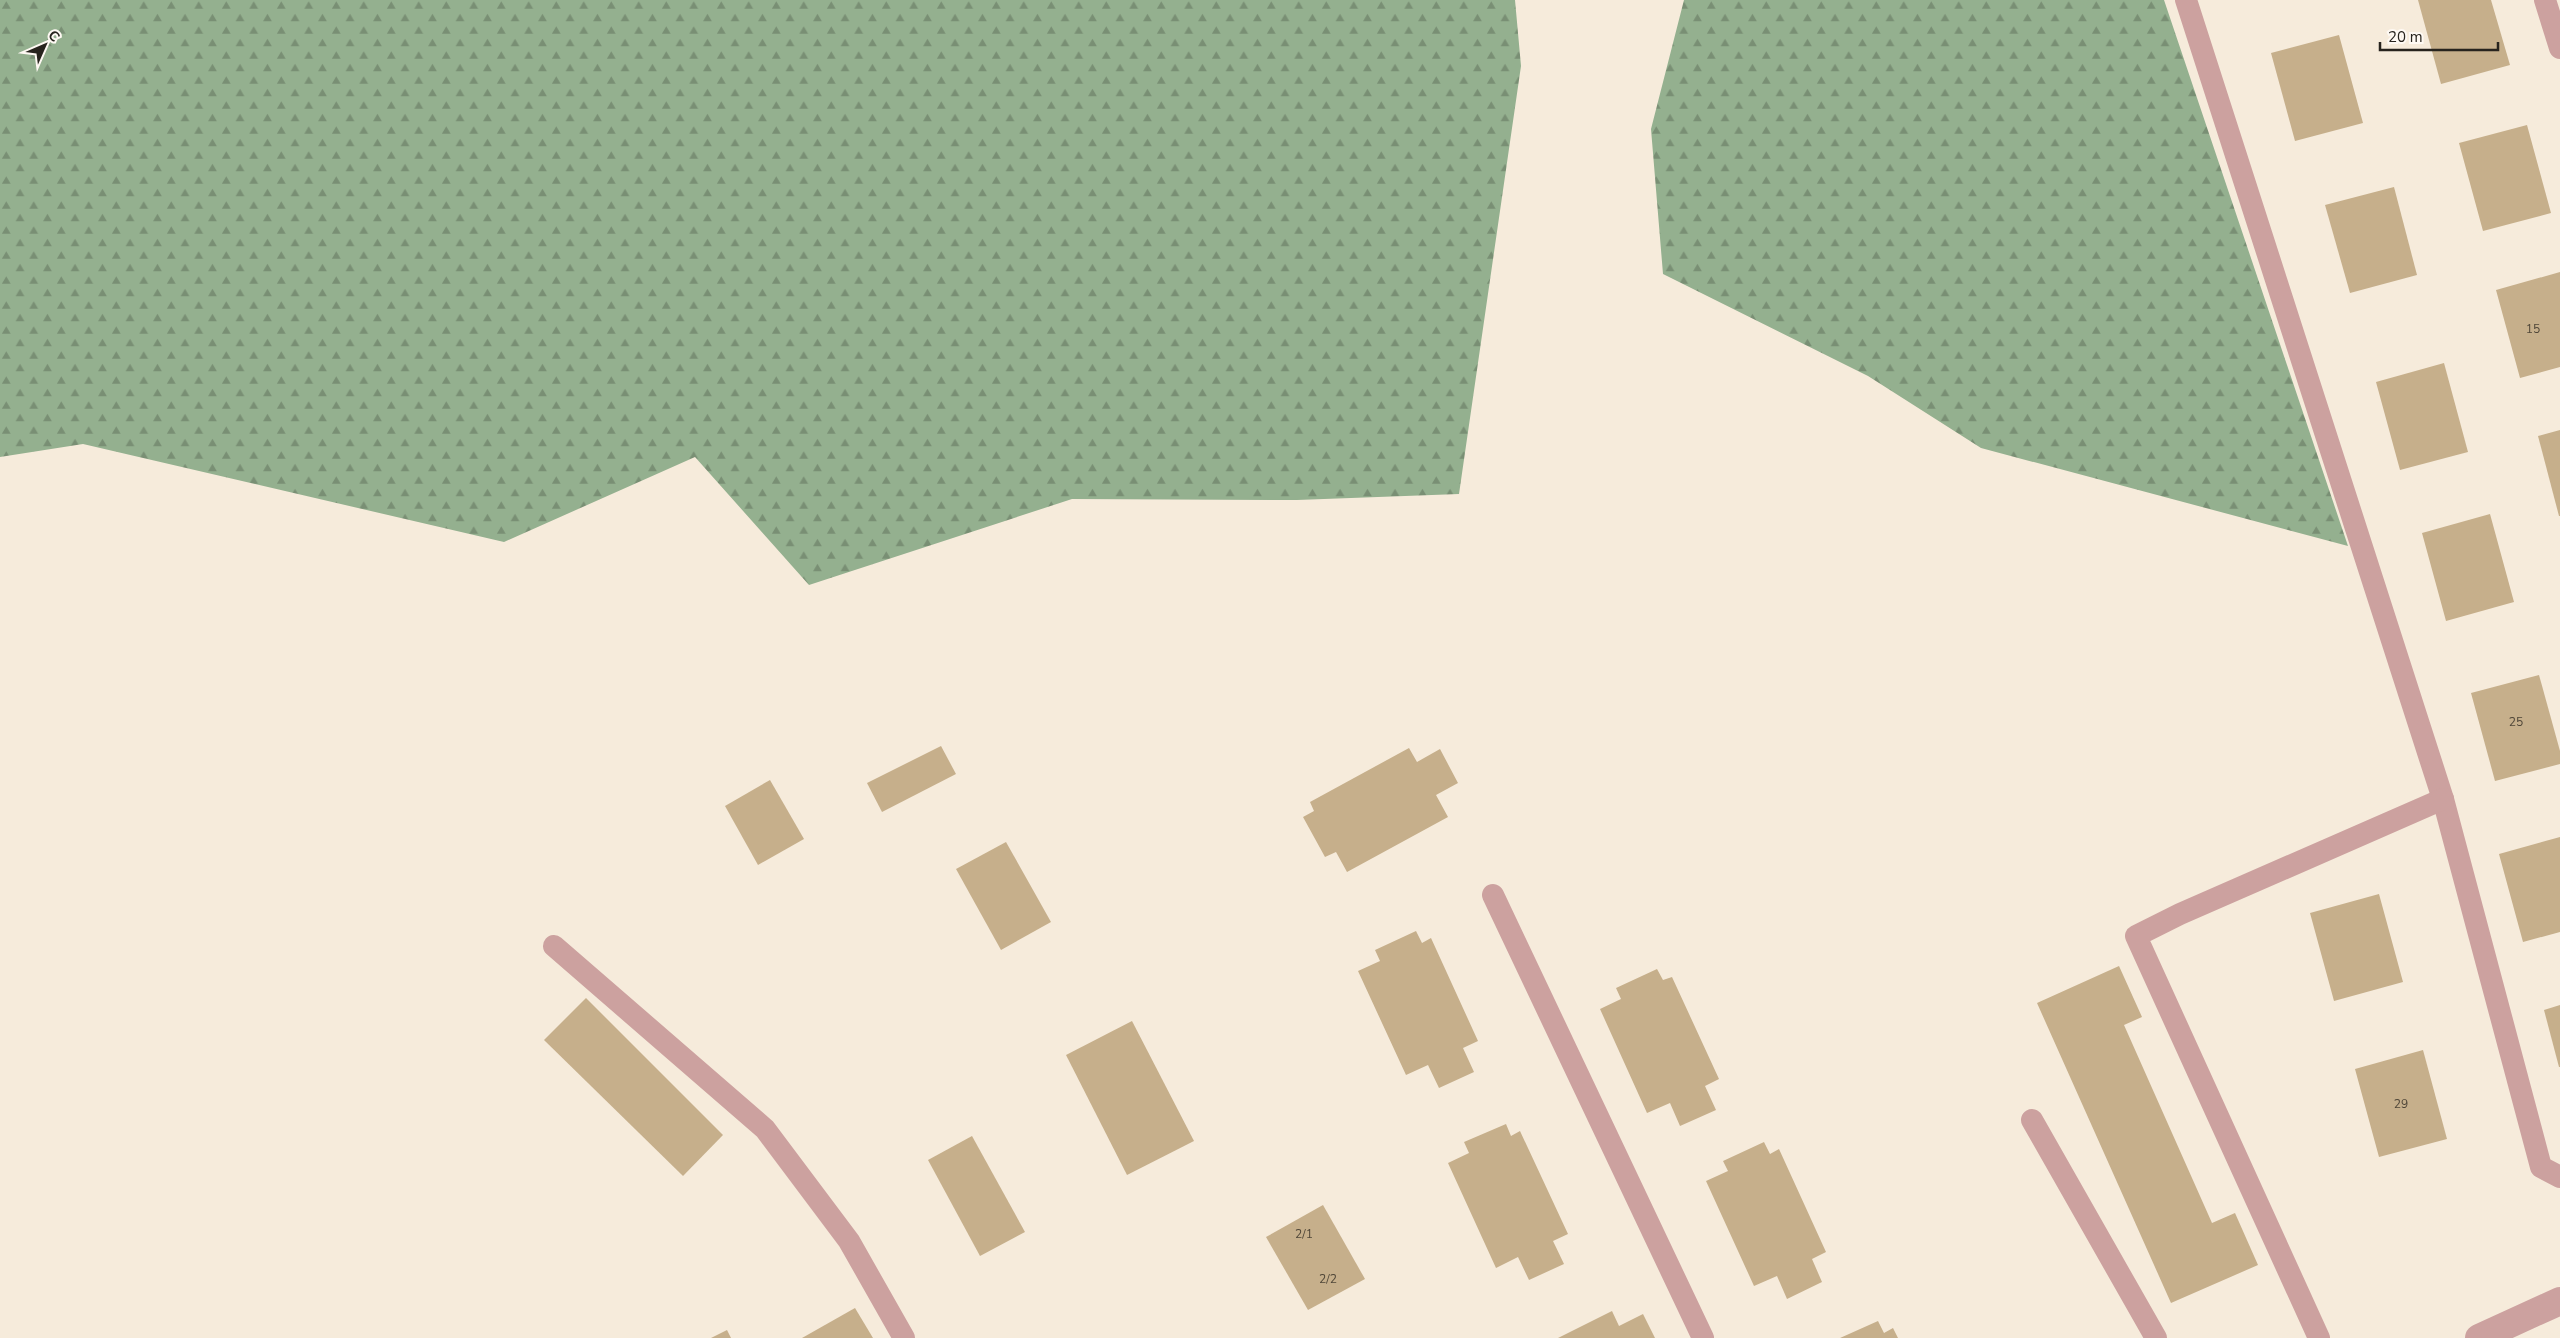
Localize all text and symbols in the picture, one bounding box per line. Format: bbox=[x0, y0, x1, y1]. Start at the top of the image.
north arrow bbox=[20, 20, 70, 70]
scale bar bbox=[2380, 20, 2498, 52]
text: С bbox=[44, 26, 64, 47]
text: 20 m bbox=[2388, 27, 2423, 47]
house number: 15 bbox=[2526, 321, 2540, 337]
house number: 25 bbox=[2509, 714, 2523, 730]
house number: 29 bbox=[2394, 1096, 2408, 1112]
house number: 2/1 bbox=[1295, 1226, 1313, 1242]
house number: 2/2 bbox=[1319, 1271, 1337, 1287]

